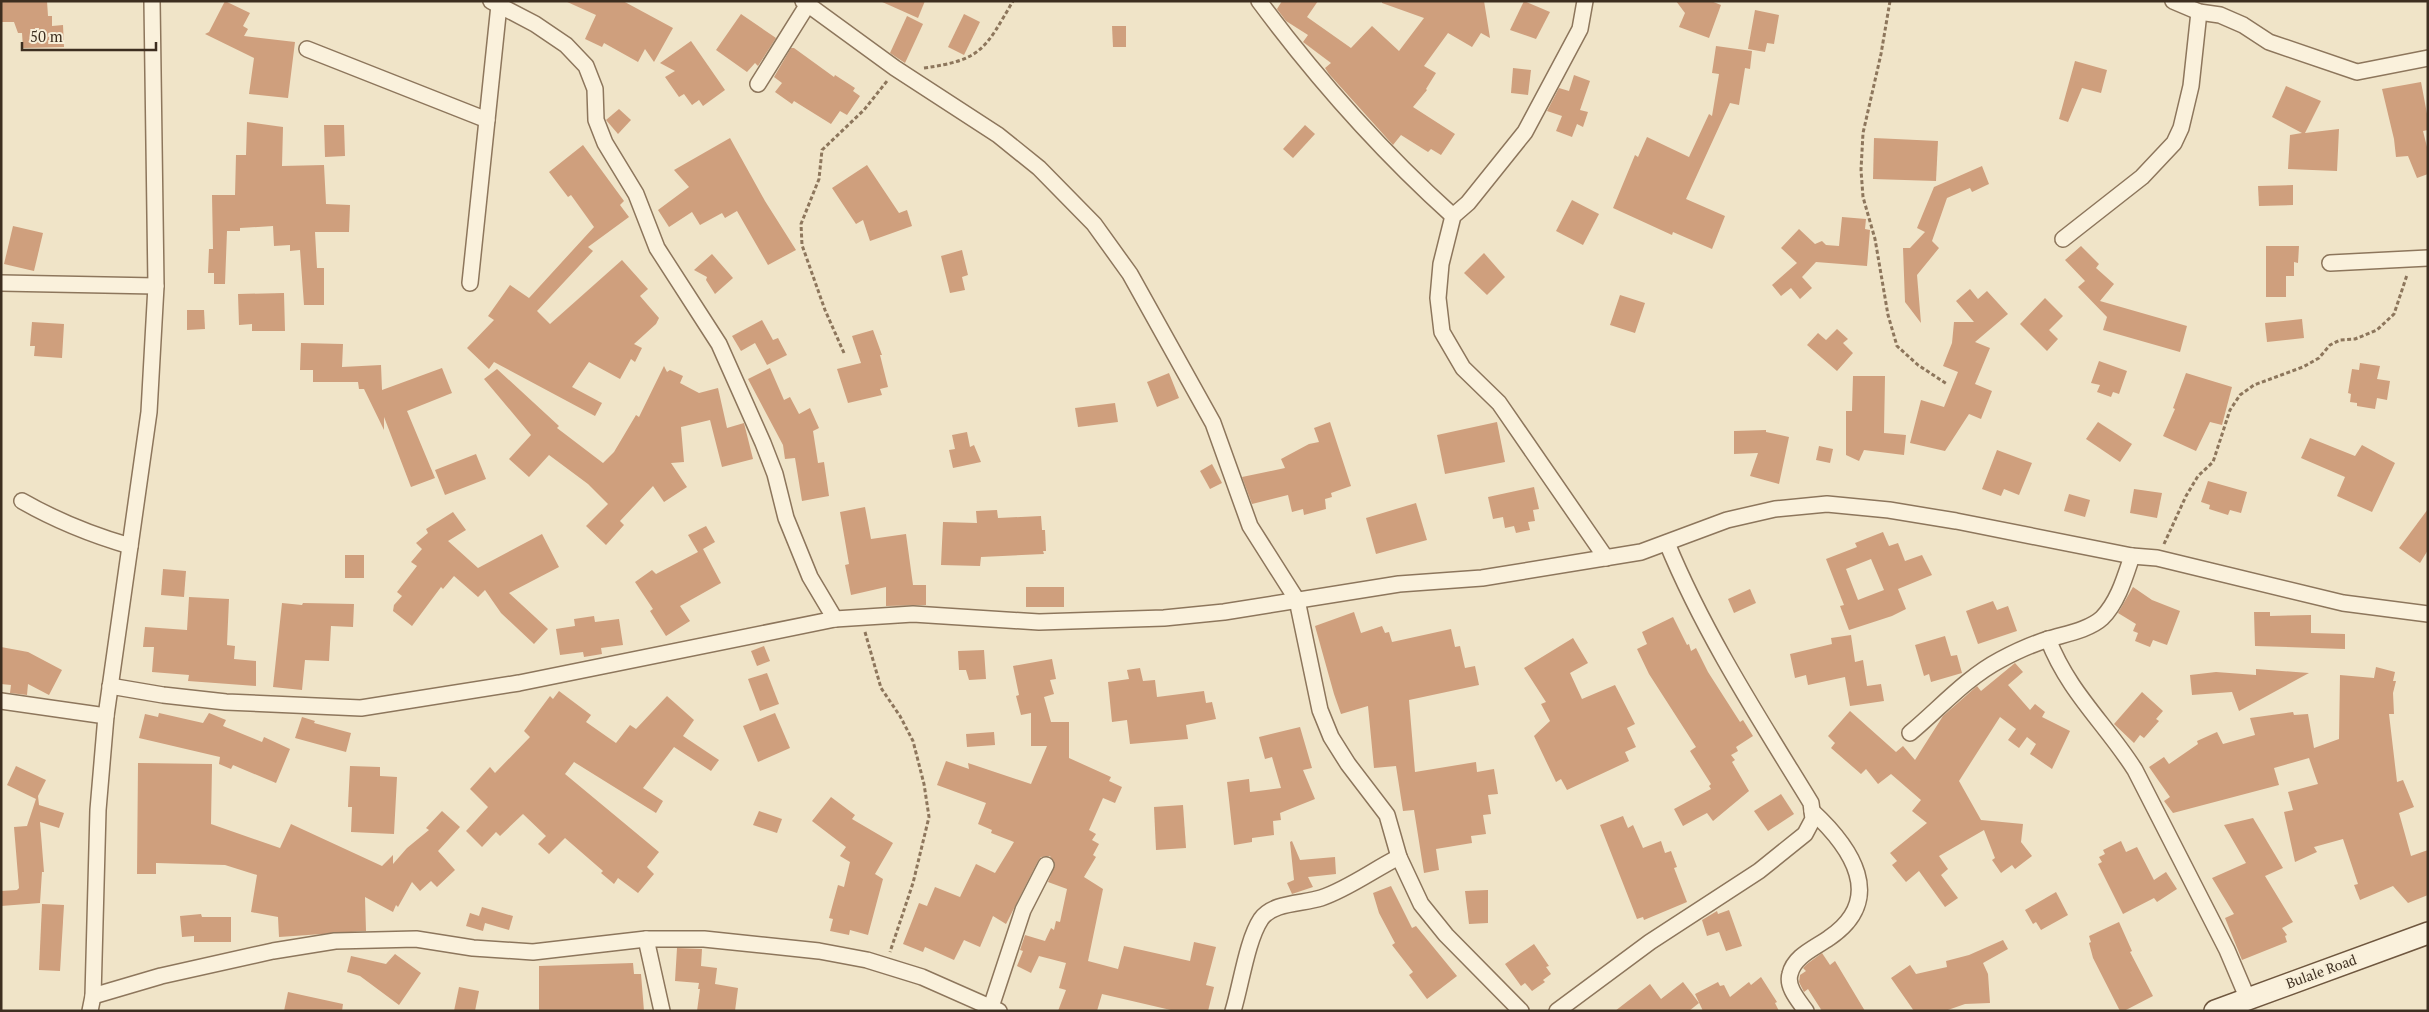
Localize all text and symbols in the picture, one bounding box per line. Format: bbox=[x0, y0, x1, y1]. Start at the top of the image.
scale bar bbox=[22, 20, 156, 52]
text: 50 m bbox=[30, 26, 63, 46]
street label: Bulale Road bbox=[2283, 949, 2359, 993]

